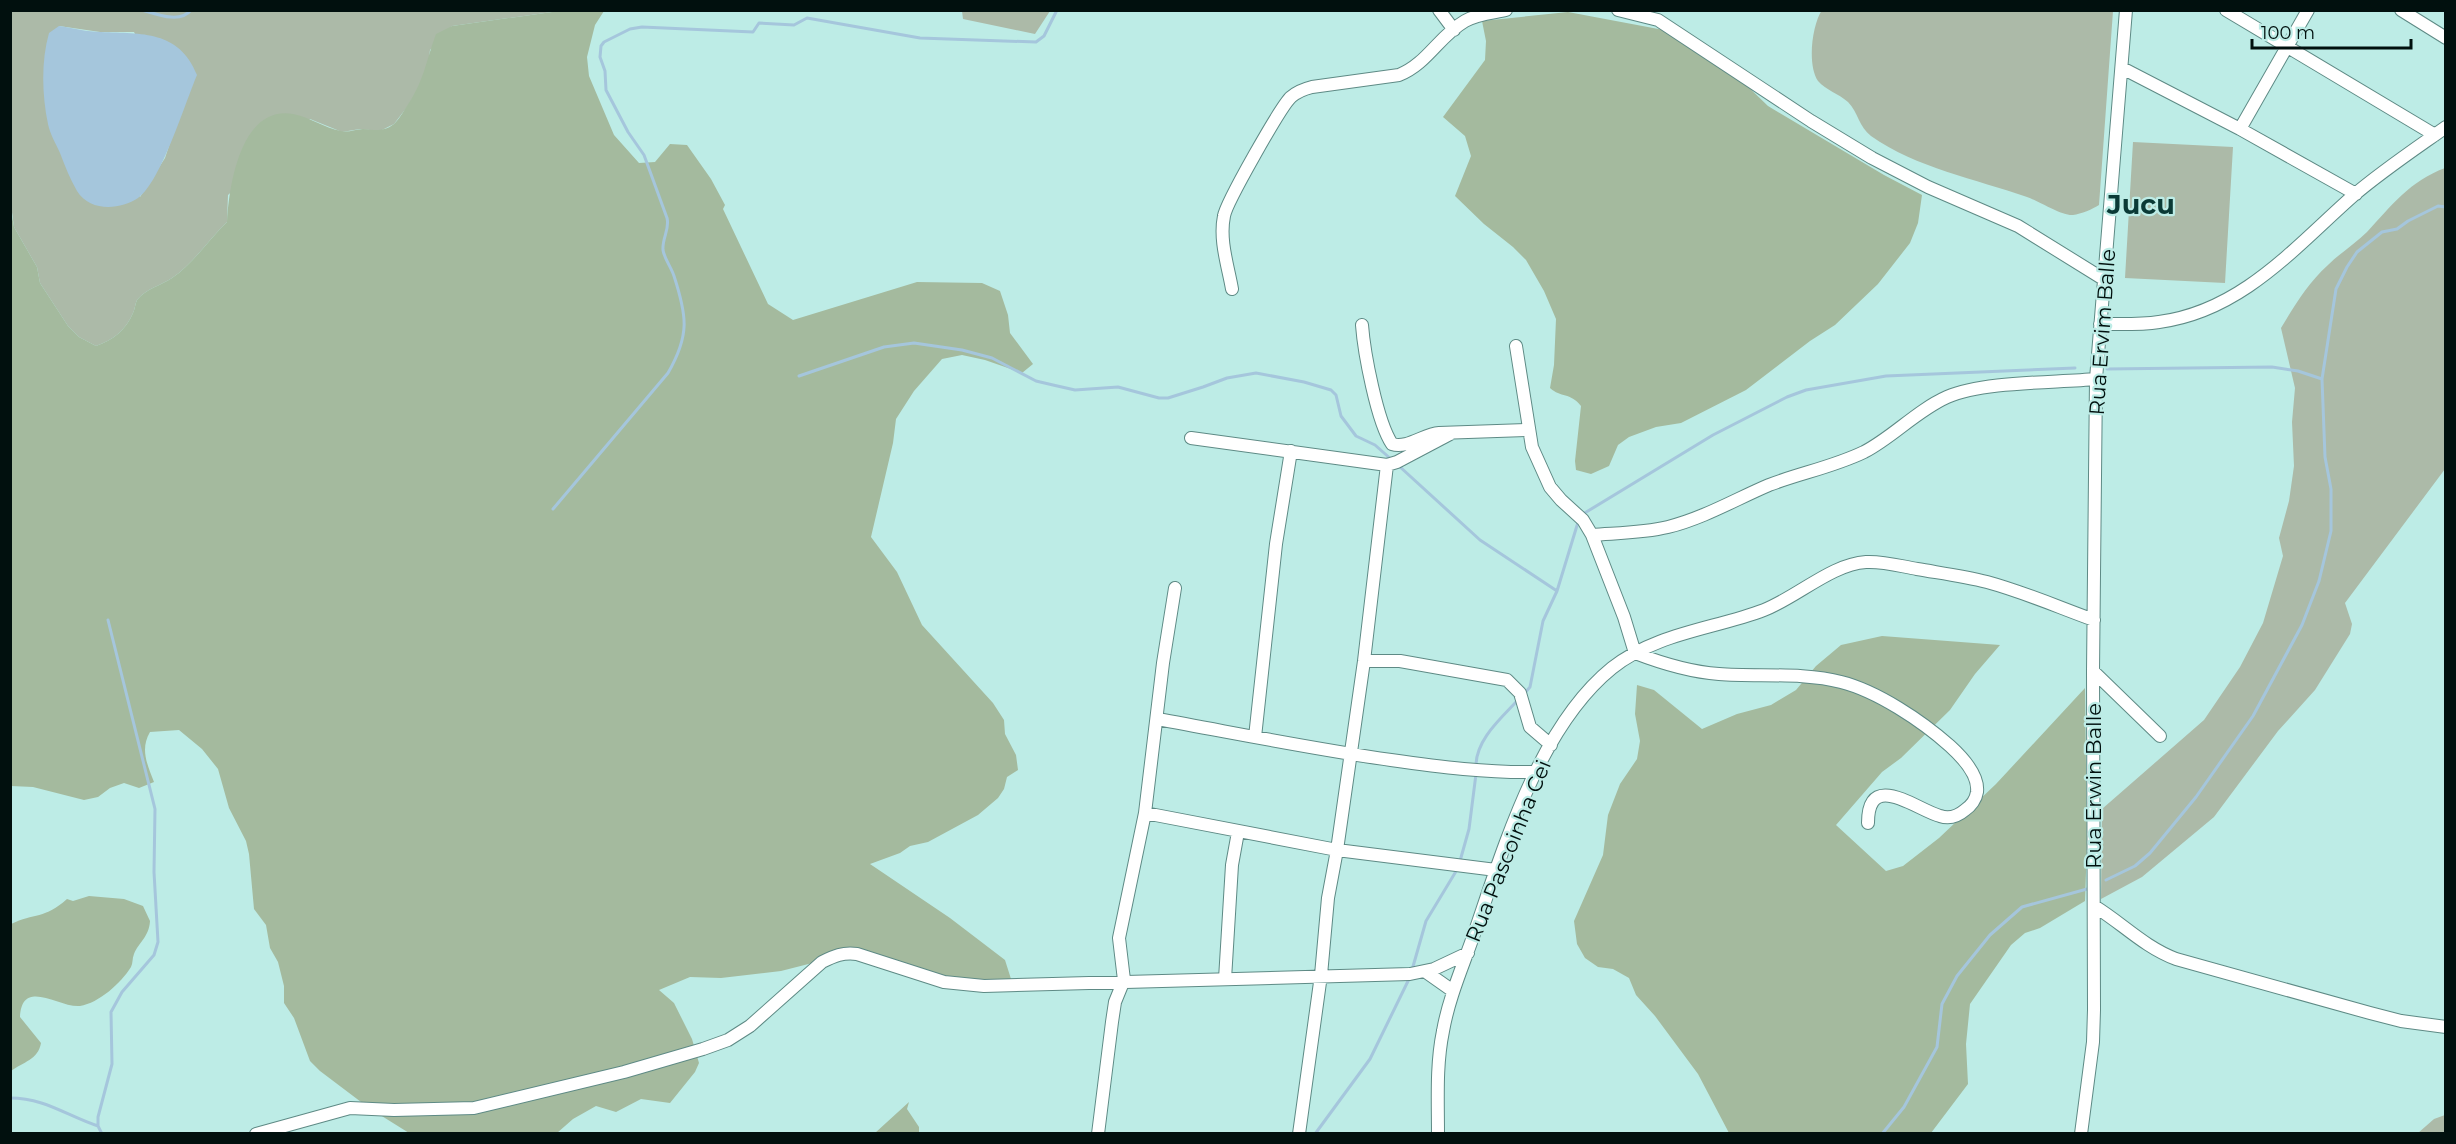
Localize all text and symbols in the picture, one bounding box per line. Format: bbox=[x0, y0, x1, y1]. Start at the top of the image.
scale bar bbox=[2252, 12, 2411, 50]
text: 100 m bbox=[2261, 22, 2315, 44]
district label: Jucu bbox=[2106, 188, 2175, 221]
street label: Rua Ervim Balle bbox=[2084, 248, 2120, 416]
street label: Rua Erwin Balle bbox=[2081, 703, 2106, 869]
street label: Rua Pascoinha Cei bbox=[1460, 756, 1556, 946]

